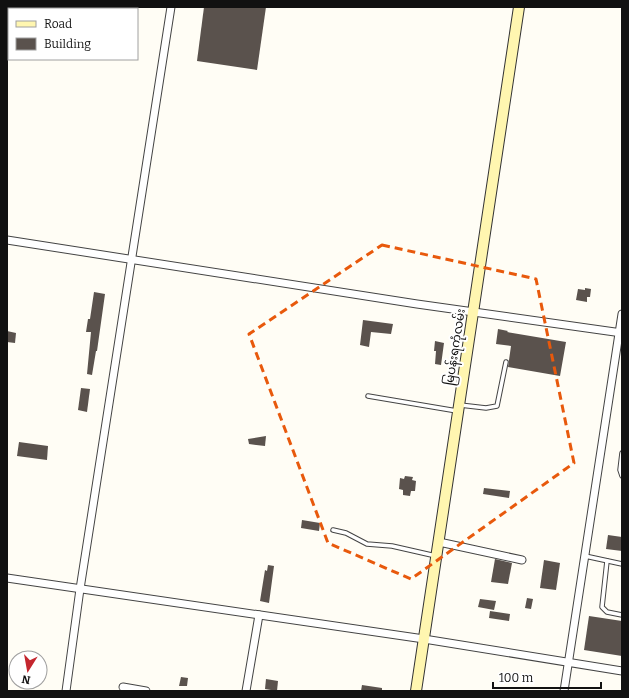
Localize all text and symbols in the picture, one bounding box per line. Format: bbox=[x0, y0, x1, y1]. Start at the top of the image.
legend bbox=[8, 8, 138, 60]
text: Road bbox=[44, 17, 72, 31]
text: Building bbox=[44, 37, 91, 51]
street label: မြပန်းရကုံလမ်း bbox=[440, 307, 471, 387]
north arrow bbox=[8, 650, 48, 690]
scale bar bbox=[493, 664, 601, 690]
text: 100 m bbox=[499, 671, 534, 685]
text: N bbox=[20, 672, 32, 687]

